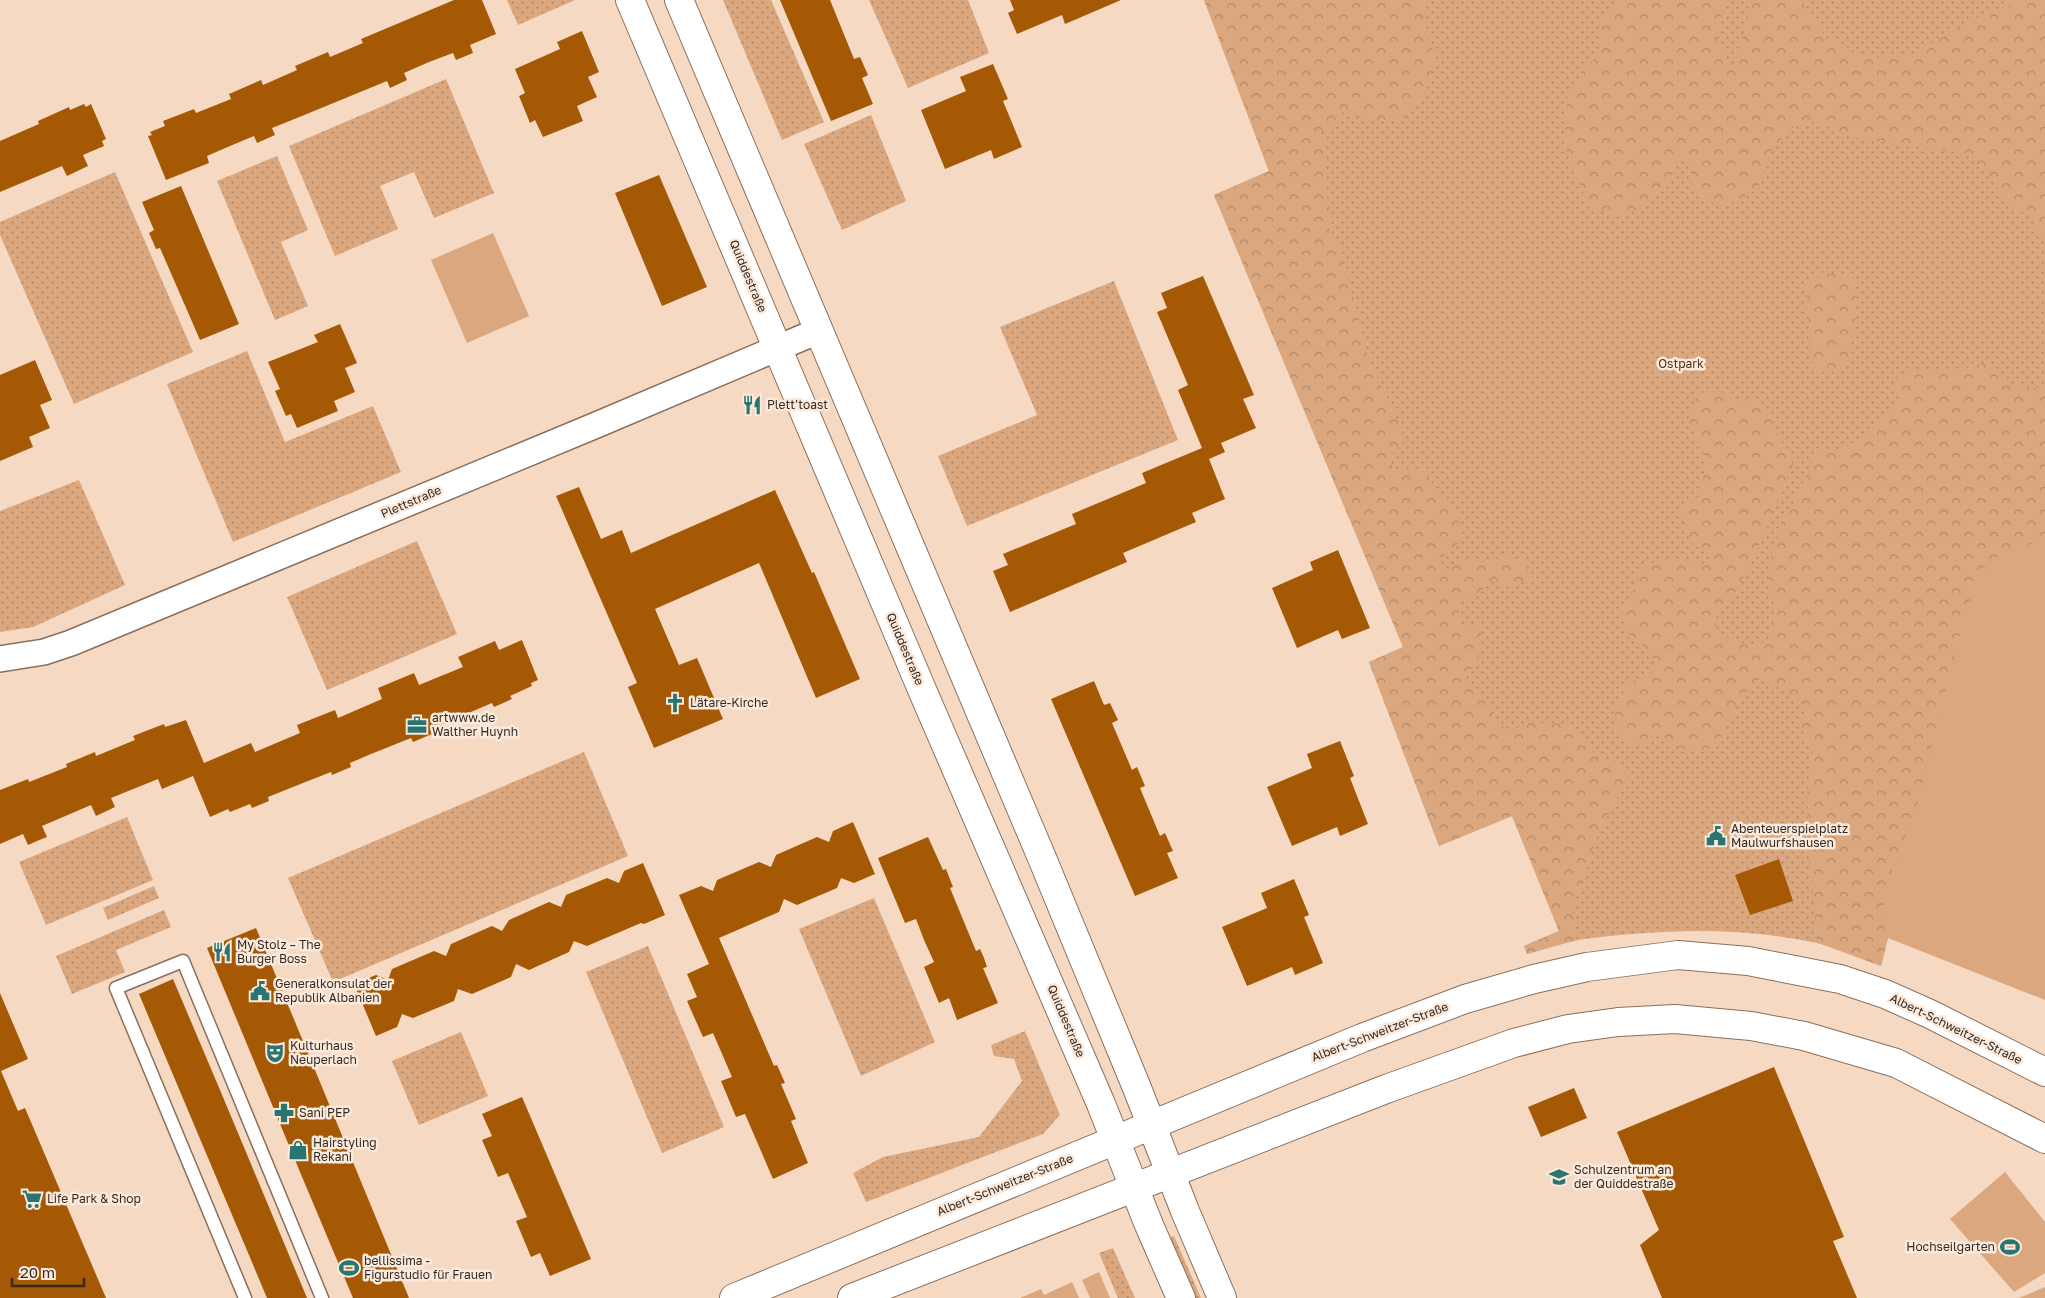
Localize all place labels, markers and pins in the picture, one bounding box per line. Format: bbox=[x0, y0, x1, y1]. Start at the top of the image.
restaurant icon: Plett'toast bbox=[741, 394, 763, 416]
place label: Plett'toast bbox=[767, 397, 828, 412]
church icon: Lätare-Kirche bbox=[664, 692, 686, 714]
place label: Lätare-Kirche bbox=[690, 695, 768, 710]
place label: artwww.de Walther Huynh bbox=[432, 710, 518, 739]
office icon: artwww.de Walther Huynh bbox=[406, 714, 428, 736]
place label: Abenteuerspielplatz Maulwurfshausen bbox=[1731, 821, 1848, 850]
public building icon: Abenteuerspielplatz Maulwurfshausen bbox=[1705, 825, 1727, 847]
place label: My Stolz – The Burger Boss bbox=[237, 937, 321, 966]
restaurant icon: My Stolz – The Burger Boss bbox=[211, 941, 233, 963]
place label: Generalkonsulat der Republik Albanien bbox=[275, 976, 392, 1005]
public building icon: Generalkonsulat der Republik Albanien bbox=[249, 980, 271, 1002]
place label: Kulturhaus Neuperlach bbox=[290, 1038, 357, 1067]
theatre icon: Kulturhaus Neuperlach bbox=[264, 1042, 286, 1064]
pharmacy icon: Sani PEP bbox=[273, 1102, 295, 1124]
place label: Sani PEP bbox=[299, 1105, 350, 1120]
place label: Hairstyling Rekani bbox=[313, 1135, 377, 1164]
shop icon: Hairstyling Rekani bbox=[287, 1139, 309, 1161]
place label: Schulzentrum an der Quiddestraße bbox=[1574, 1162, 1674, 1191]
school or university icon: Schulzentrum an der Quiddestraße bbox=[1548, 1166, 1570, 1188]
supermarket icon: Life Park & Shop bbox=[21, 1188, 43, 1210]
place label: Life Park & Shop bbox=[47, 1191, 141, 1206]
sports icon: Hochseilgarten bbox=[1999, 1236, 2021, 1258]
place label: Hochseilgarten bbox=[1906, 1239, 1995, 1254]
place label: bellissima - Figurstudio für Frauen bbox=[364, 1253, 492, 1282]
sports icon: bellissima - Figurstudio für Frauen bbox=[338, 1257, 360, 1279]

